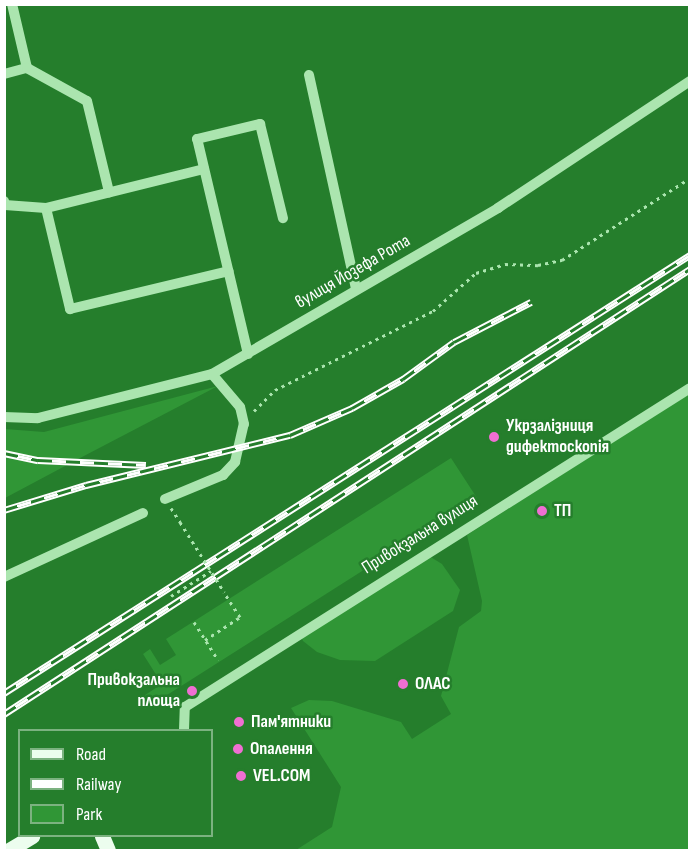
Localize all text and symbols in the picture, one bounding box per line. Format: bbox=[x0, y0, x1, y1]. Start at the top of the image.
street label: вулиця Йозефа Рота bbox=[292, 230, 414, 314]
place label: Укрзалізниця дифектоскопія bbox=[506, 416, 609, 458]
marker: Укрзалізниця дифектоскопія bbox=[487, 430, 501, 444]
street label: Привокзальна вулиця bbox=[358, 491, 482, 579]
place label: ТП bbox=[554, 500, 571, 522]
marker: ТП bbox=[535, 504, 549, 518]
place label: Привокзальна площа bbox=[88, 670, 180, 712]
place label: ОЛАС bbox=[415, 673, 451, 695]
marker: ОЛАС bbox=[396, 677, 410, 691]
marker: Привокзальна площа bbox=[185, 684, 199, 698]
place label: Пам'ятники bbox=[251, 711, 331, 733]
marker: Пам'ятники bbox=[232, 715, 246, 729]
legend bbox=[18, 729, 213, 837]
place label: Опалення bbox=[250, 738, 313, 760]
marker: Опалення bbox=[231, 742, 245, 756]
text: Road bbox=[76, 744, 106, 765]
place label: VEL.COM bbox=[253, 765, 310, 787]
marker: VEL.COM bbox=[234, 769, 248, 783]
text: Railway bbox=[76, 774, 121, 795]
text: Park bbox=[76, 804, 102, 825]

